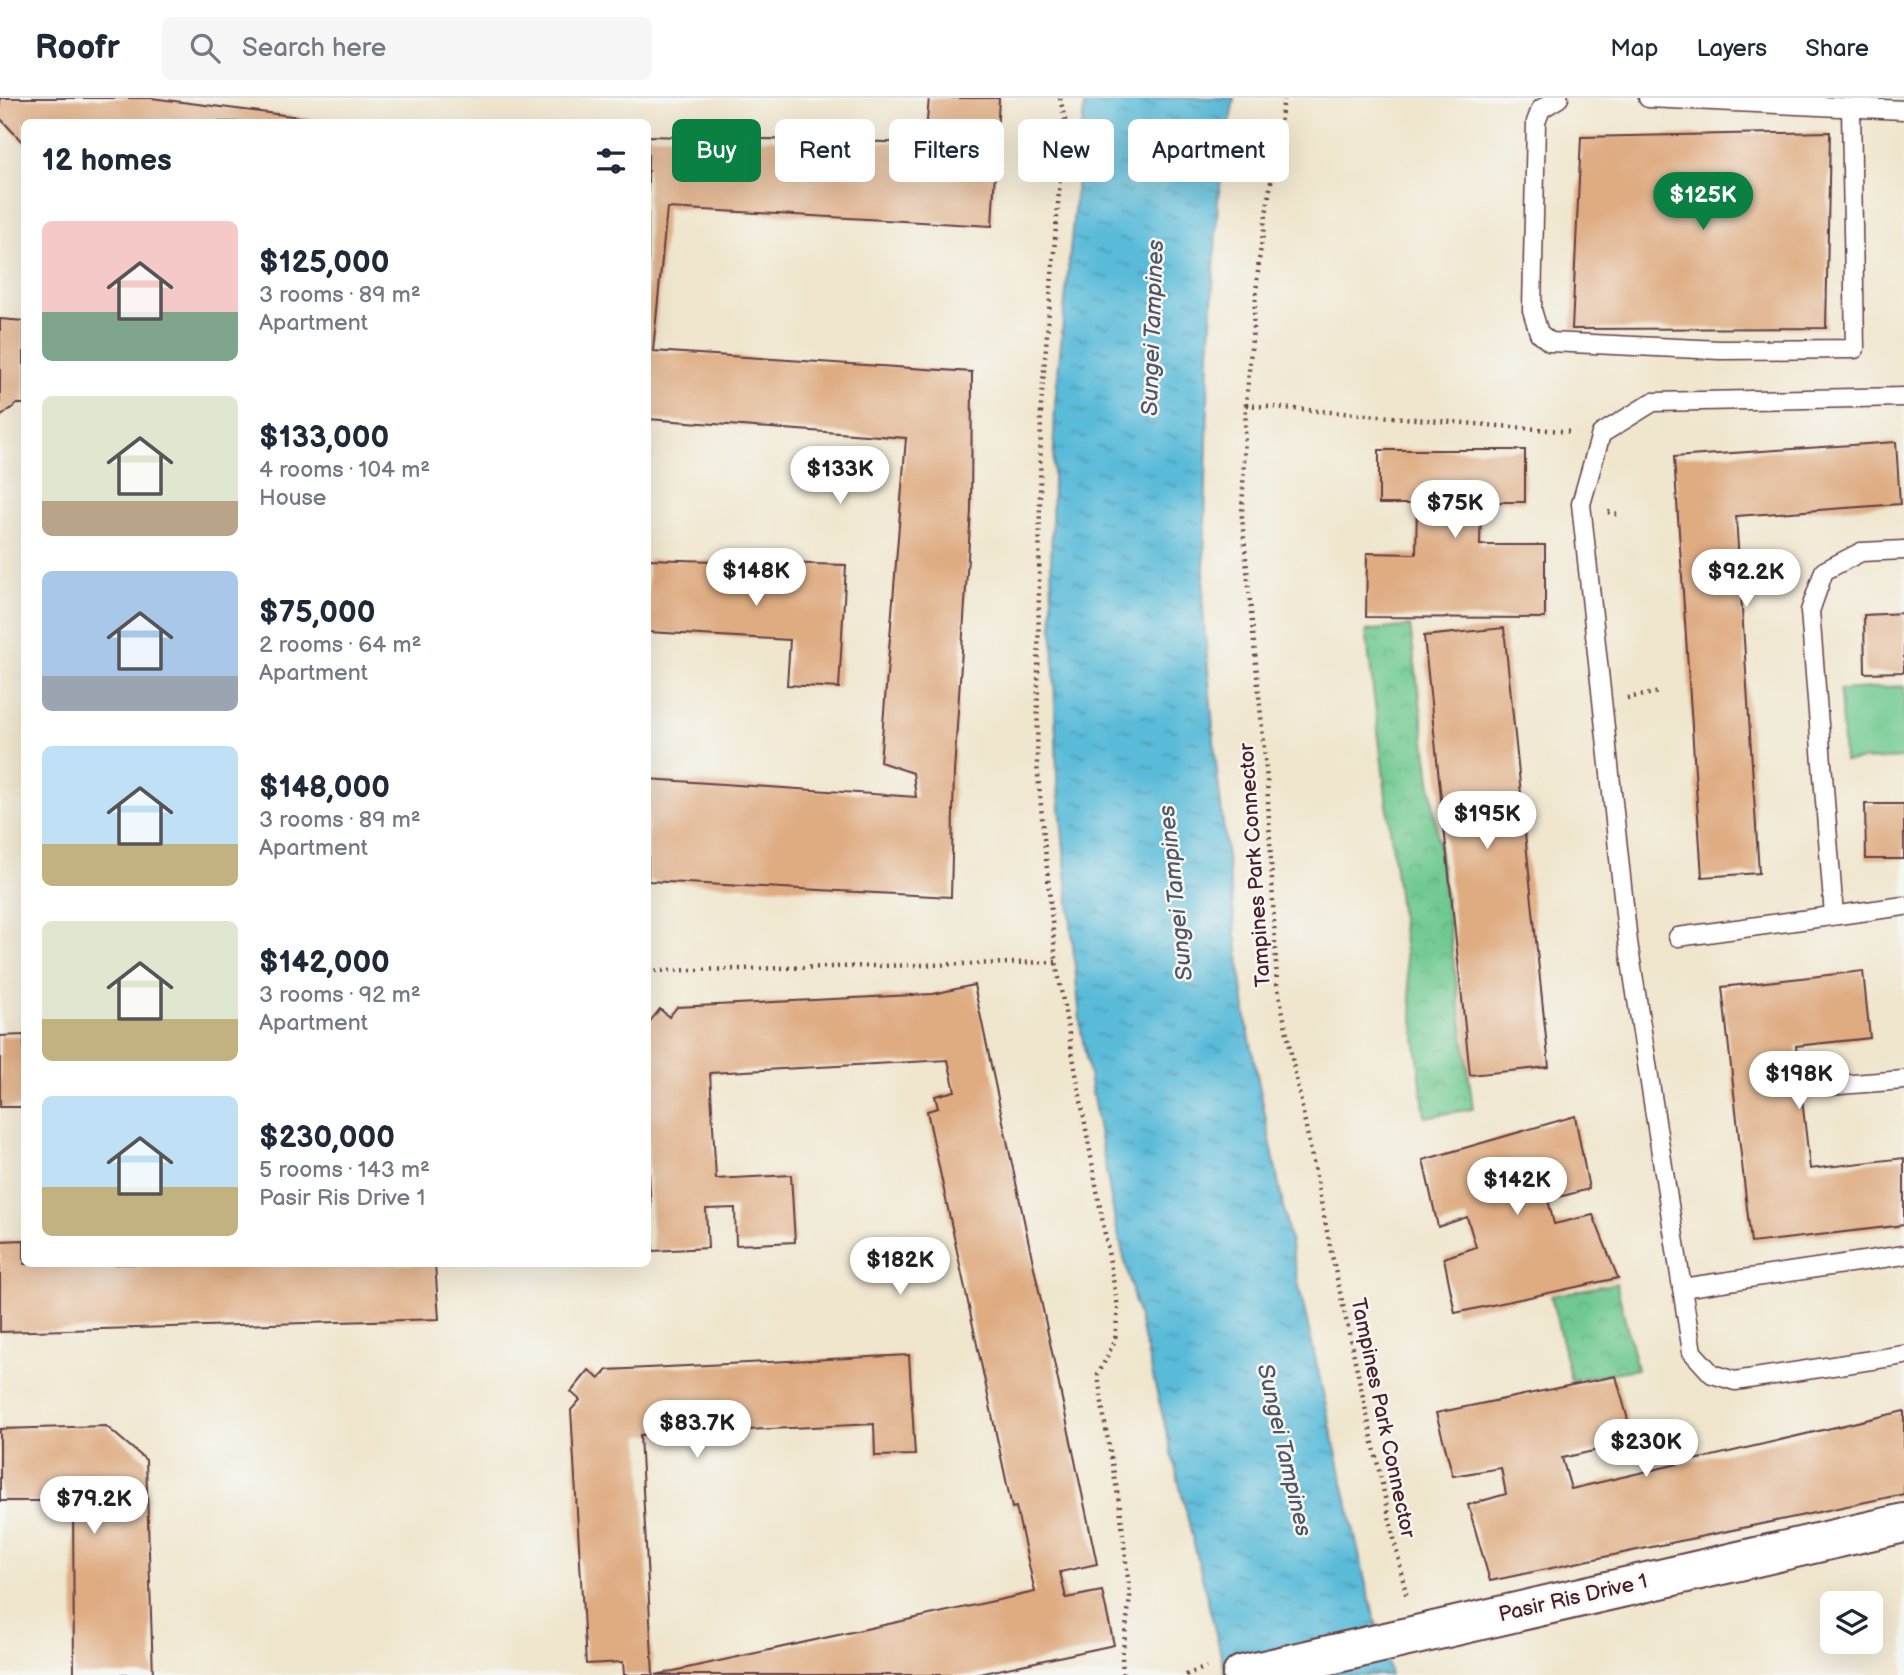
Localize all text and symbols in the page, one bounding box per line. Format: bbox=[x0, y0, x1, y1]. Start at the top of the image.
search box bbox=[162, 17, 652, 80]
text: Roofr bbox=[35, 28, 120, 68]
icon: search bbox=[186, 29, 224, 67]
text: Search here bbox=[242, 33, 386, 64]
text: Map bbox=[1610, 34, 1658, 63]
text: Layers bbox=[1696, 34, 1767, 63]
text: Share bbox=[1805, 34, 1869, 63]
chip: Buy bbox=[672, 119, 761, 182]
chip: Rent bbox=[775, 119, 875, 182]
chip: Filters bbox=[889, 119, 1004, 182]
chip: New bbox=[1018, 119, 1114, 182]
chip: Apartment bbox=[1128, 119, 1289, 182]
icon: filters bbox=[592, 142, 630, 180]
text: 12 homes bbox=[42, 143, 172, 179]
pin: $125K bbox=[1654, 172, 1752, 232]
text: $125K bbox=[1669, 181, 1737, 209]
water label: Sungei Tampines bbox=[1136, 239, 1170, 417]
text: $125,000 bbox=[259, 245, 389, 281]
icon: home bbox=[98, 249, 182, 333]
text: 3 rooms · 89 m² bbox=[259, 281, 421, 309]
text: Apartment bbox=[259, 309, 368, 337]
text: $133,000 bbox=[259, 420, 389, 456]
icon: home bbox=[98, 424, 182, 508]
pin: $133K bbox=[791, 446, 889, 506]
text: $133K bbox=[806, 455, 874, 483]
text: 4 rooms · 104 m² bbox=[259, 456, 430, 484]
pin: $75K bbox=[1414, 480, 1496, 540]
text: House bbox=[259, 484, 326, 512]
text: $75K bbox=[1427, 489, 1483, 517]
pin: $148K bbox=[707, 548, 805, 608]
pin: $92.2K bbox=[1689, 550, 1803, 609]
text: $148K bbox=[722, 557, 790, 585]
text: $92.2K bbox=[1708, 558, 1784, 586]
text: $75,000 bbox=[259, 595, 375, 631]
icon: home bbox=[98, 599, 182, 683]
text: 2 rooms · 64 m² bbox=[259, 631, 421, 659]
text: Apartment bbox=[259, 659, 368, 687]
street label: Tampines Park Connector bbox=[1234, 742, 1276, 988]
text: $148,000 bbox=[259, 770, 390, 806]
icon: home bbox=[98, 774, 182, 858]
pin: $195K bbox=[1438, 792, 1536, 851]
text: $195K bbox=[1453, 800, 1521, 828]
water label: Sungei Tampines bbox=[1153, 803, 1199, 982]
text: 3 rooms · 89 m² bbox=[259, 806, 421, 834]
text: Apartment bbox=[259, 834, 368, 862]
text: $142,000 bbox=[259, 945, 390, 981]
icon: home bbox=[98, 949, 182, 1033]
text: 3 rooms · 92 m² bbox=[259, 981, 421, 1009]
text: Apartment bbox=[259, 1009, 368, 1037]
pin: $198K bbox=[1750, 1052, 1848, 1111]
text: $198K bbox=[1765, 1060, 1833, 1088]
text: $230,000 bbox=[259, 1120, 395, 1156]
icon: home bbox=[98, 1124, 182, 1208]
text: 5 rooms · 143 m² bbox=[259, 1156, 430, 1184]
pin: $142K bbox=[1468, 1158, 1566, 1217]
text: $142K bbox=[1483, 1166, 1551, 1194]
text: Pasir Ris Drive 1 bbox=[259, 1184, 425, 1212]
pin: $182K bbox=[851, 1238, 949, 1297]
text: $182K bbox=[866, 1246, 934, 1274]
street label: Tampines Park Connector bbox=[1345, 1296, 1421, 1541]
water label: Sungei Tampines bbox=[1251, 1361, 1318, 1540]
pin: $83.7K bbox=[640, 1400, 754, 1460]
text: $83.7K bbox=[659, 1409, 735, 1437]
pin: $230K bbox=[1597, 1420, 1695, 1479]
text: $230K bbox=[1610, 1428, 1682, 1456]
pin: $79.2K bbox=[37, 1476, 151, 1536]
text: $79.2K bbox=[56, 1485, 132, 1513]
street label: Pasir Ris Drive 1 bbox=[1496, 1569, 1650, 1627]
map controls bbox=[1820, 1591, 1883, 1654]
button: layers bbox=[1820, 1591, 1883, 1654]

